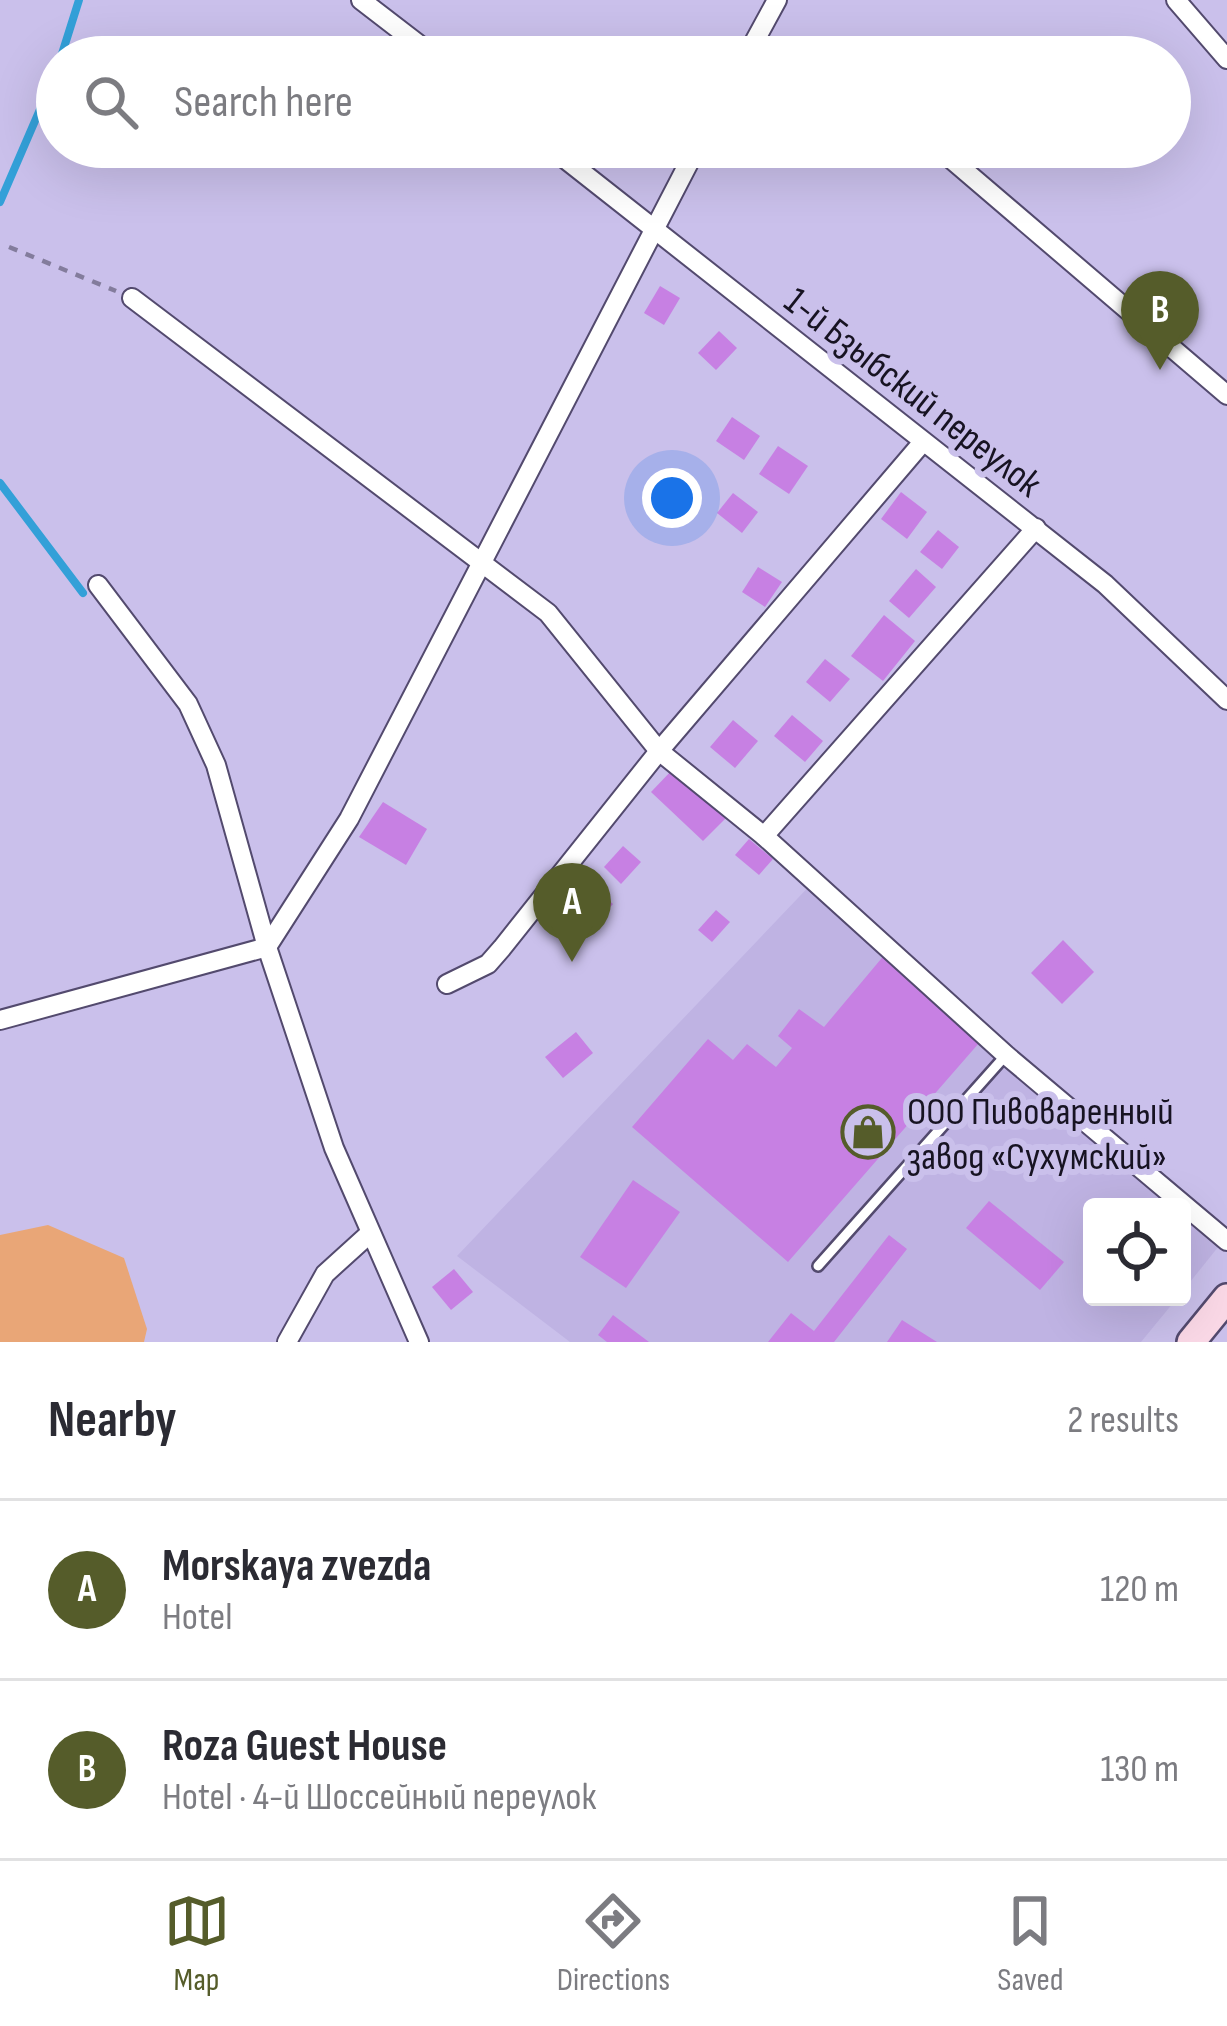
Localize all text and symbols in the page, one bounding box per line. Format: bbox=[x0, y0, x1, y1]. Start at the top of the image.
search box bbox=[36, 36, 1191, 168]
icon: search bbox=[78, 69, 144, 135]
text: Search here bbox=[174, 75, 353, 130]
pin: B bbox=[1121, 271, 1199, 370]
street label: 1-й Бзыбский переулок bbox=[775, 278, 1050, 508]
your location bbox=[642, 468, 702, 528]
pin: A bbox=[533, 863, 611, 962]
place label: ООО Пивоваренный завод «Сухумский» bbox=[907, 1089, 1174, 1181]
shop icon: ООО Пивоваренный завод «Сухумский» bbox=[840, 1104, 896, 1160]
map controls bbox=[1083, 1198, 1191, 1306]
button: locate bbox=[1083, 1198, 1191, 1306]
text: Nearby bbox=[48, 1390, 177, 1451]
text: 2 results bbox=[1067, 1397, 1179, 1444]
text: Morskaya zvezda bbox=[162, 1539, 431, 1594]
text: A bbox=[78, 1566, 96, 1613]
text: 120 m bbox=[1100, 1566, 1179, 1613]
text: Hotel bbox=[162, 1594, 233, 1641]
text: Roza Guest House bbox=[162, 1719, 447, 1774]
text: B bbox=[78, 1746, 96, 1793]
text: 130 m bbox=[1100, 1746, 1179, 1793]
text: Hotel · 4-й Шоссейный переулок bbox=[162, 1774, 596, 1821]
tab: Map bbox=[164, 1888, 230, 2000]
tab: Directions bbox=[557, 1888, 670, 2000]
tab: Saved bbox=[997, 1888, 1063, 2000]

